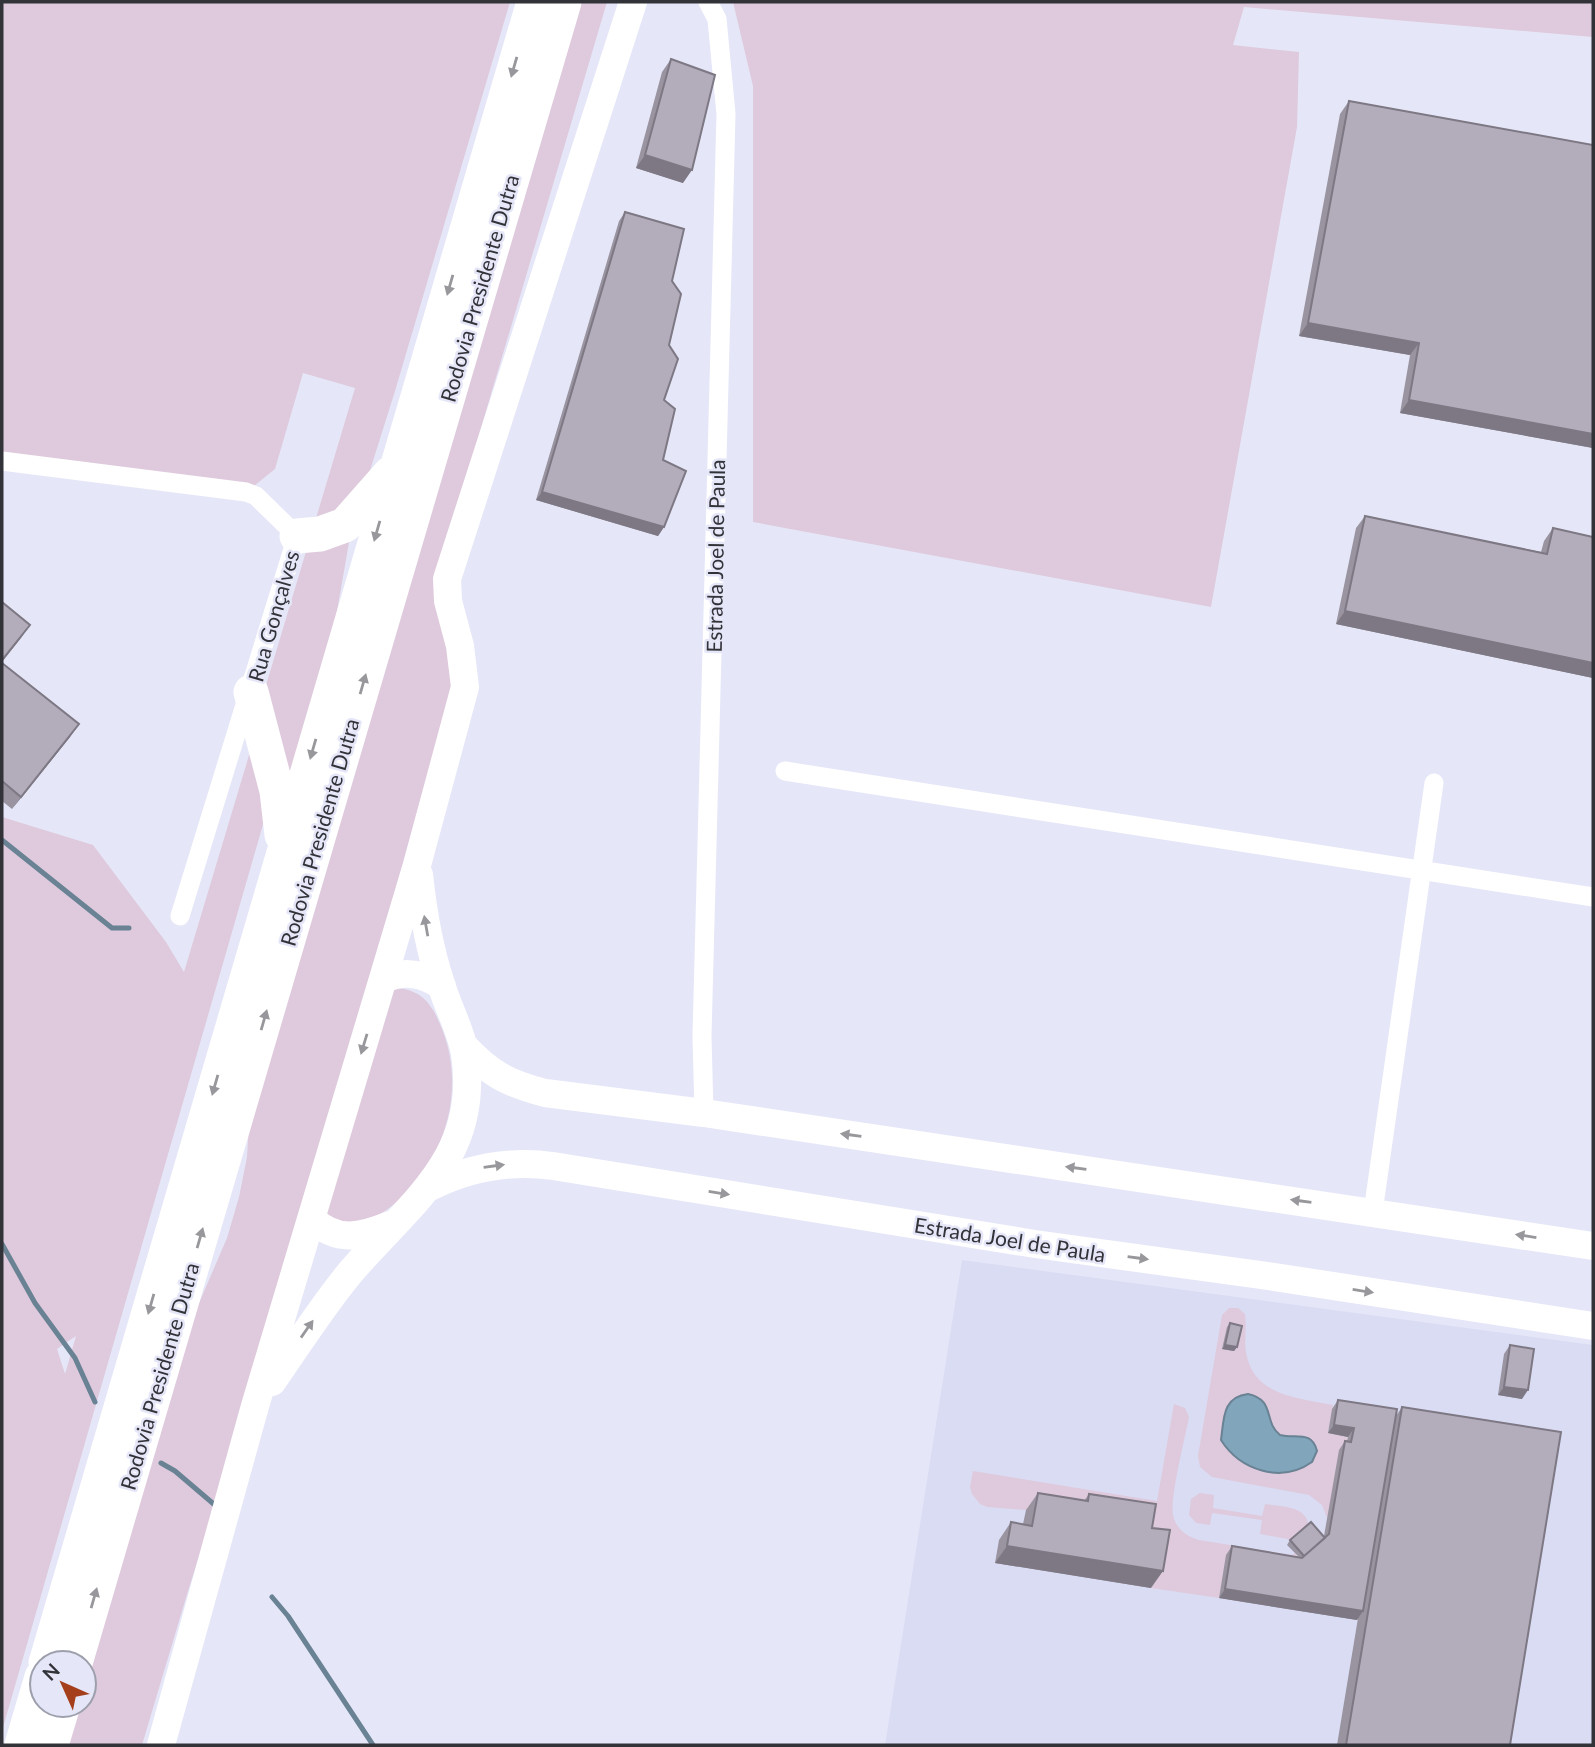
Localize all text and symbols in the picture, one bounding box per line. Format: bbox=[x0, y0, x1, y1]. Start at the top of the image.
one-way arrow bbox=[509, 57, 519, 78]
street label: Rodovia Presidente Dutra bbox=[435, 171, 523, 405]
one-way arrow bbox=[444, 275, 455, 297]
street label: Estrada Joel de Paula bbox=[701, 459, 729, 653]
one-way arrow bbox=[372, 521, 382, 542]
street label: Rua Gonçalves bbox=[242, 548, 304, 684]
one-way arrow bbox=[358, 673, 369, 695]
street label: Rodovia Presidente Dutra bbox=[275, 715, 363, 949]
one-way arrow bbox=[308, 739, 318, 760]
one-way arrow bbox=[420, 915, 431, 937]
one-way arrow bbox=[260, 1009, 270, 1030]
one-way arrow bbox=[359, 1034, 369, 1055]
one-way arrow bbox=[209, 1075, 219, 1096]
one-way arrow bbox=[840, 1129, 862, 1140]
one-way arrow bbox=[483, 1160, 505, 1171]
one-way arrow bbox=[1065, 1162, 1087, 1173]
one-way arrow bbox=[708, 1188, 730, 1199]
one-way arrow bbox=[1290, 1195, 1312, 1206]
street label: Estrada Joel de Paula bbox=[913, 1212, 1107, 1266]
one-way arrow bbox=[196, 1227, 206, 1248]
one-way arrow bbox=[1515, 1230, 1537, 1241]
one-way arrow bbox=[1127, 1253, 1149, 1264]
street label: Rodovia Presidente Dutra bbox=[115, 1259, 203, 1493]
one-way arrow bbox=[1352, 1286, 1374, 1297]
one-way arrow bbox=[145, 1293, 156, 1315]
one-way arrow bbox=[300, 1320, 314, 1338]
one-way arrow bbox=[90, 1587, 100, 1608]
north arrow bbox=[28, 1649, 98, 1719]
text: N bbox=[37, 1658, 64, 1685]

